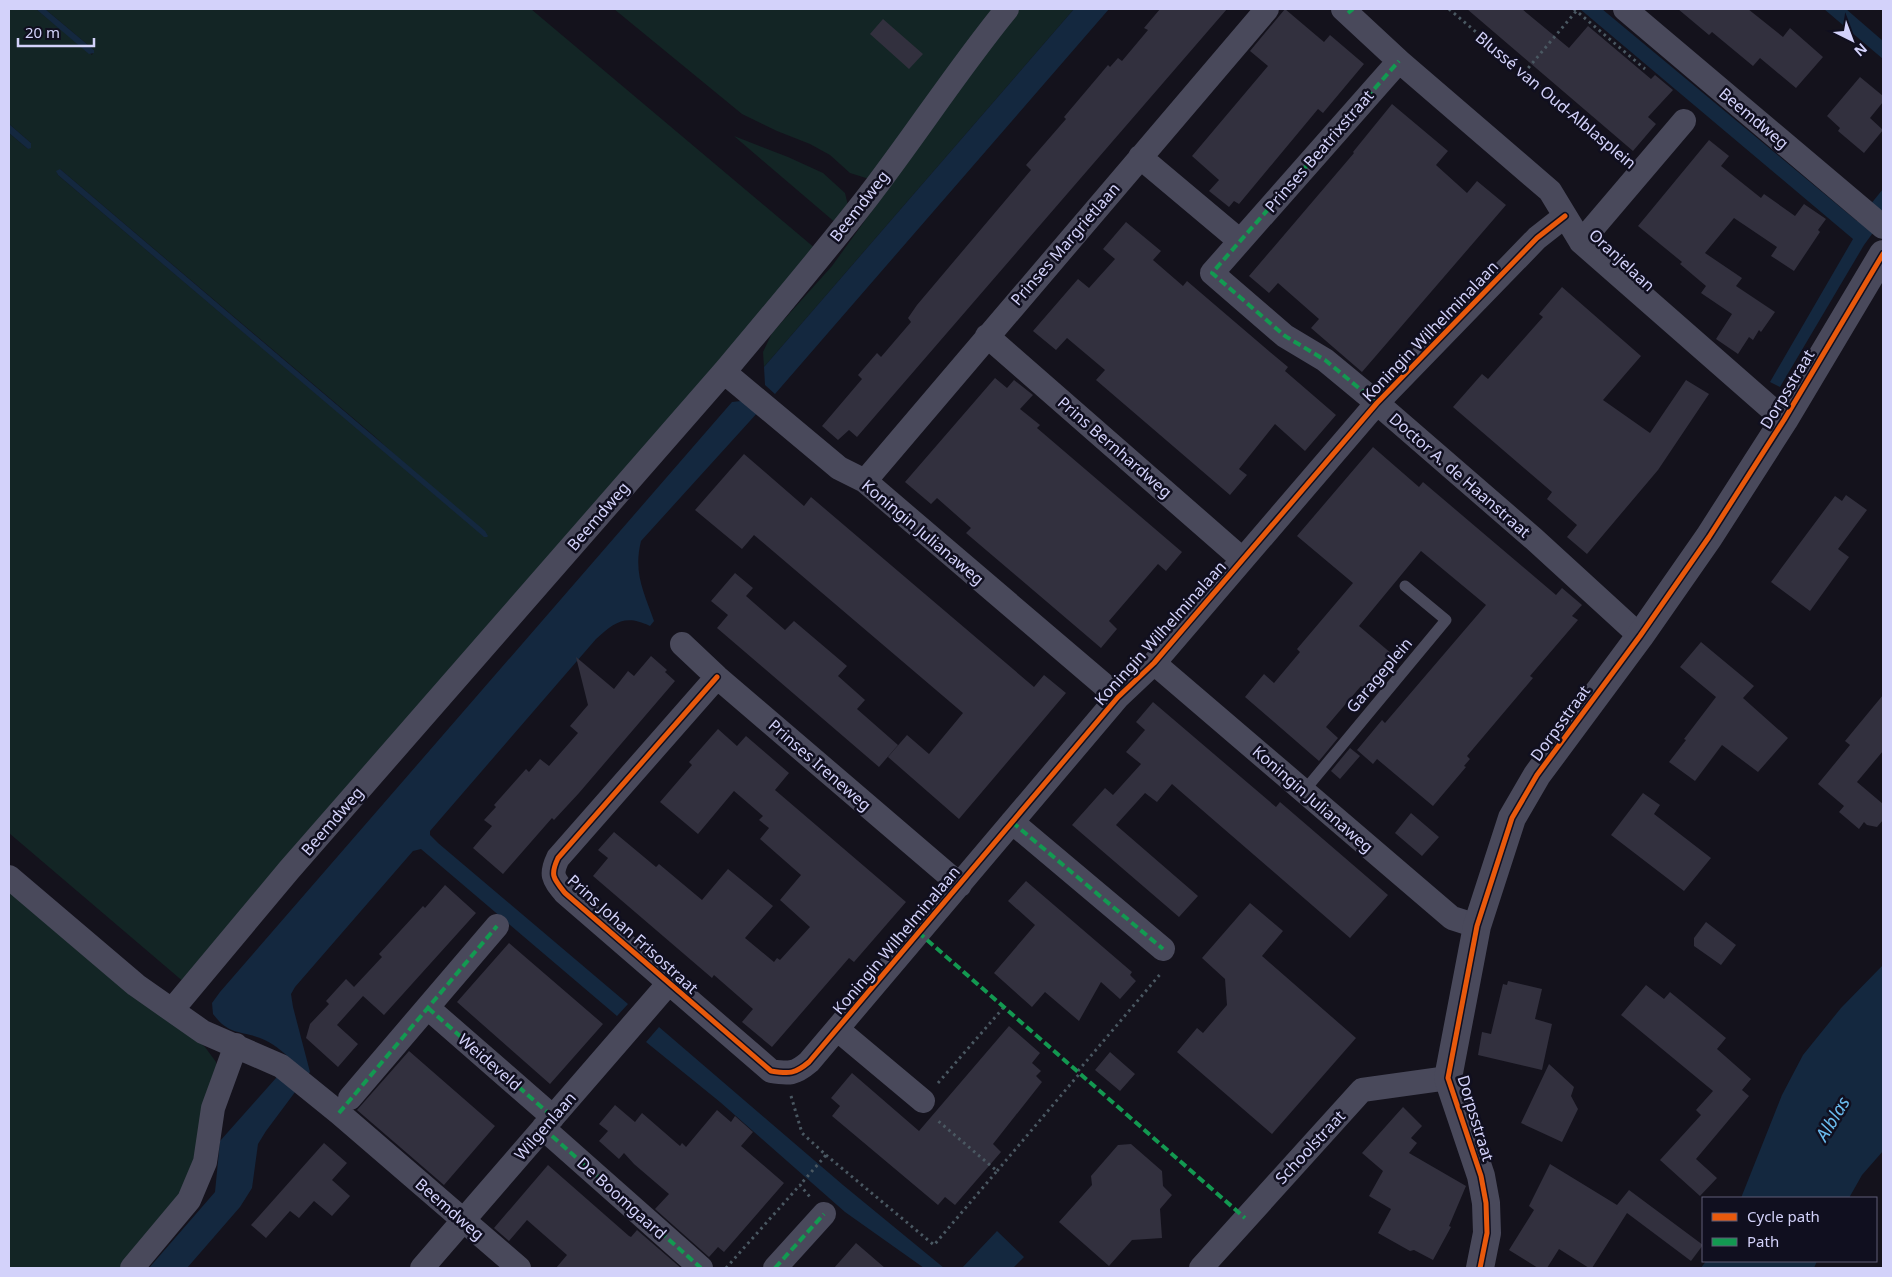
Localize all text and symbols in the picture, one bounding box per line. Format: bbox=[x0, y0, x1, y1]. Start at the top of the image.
scale bar bbox=[18, 15, 94, 47]
north arrow bbox=[1827, 15, 1877, 65]
text: 20 m bbox=[25, 22, 60, 42]
street label: Blussé van Oud-Alblasplein bbox=[1471, 26, 1641, 174]
text: N bbox=[1850, 39, 1872, 61]
street label: Beemdweg bbox=[1714, 82, 1794, 154]
street label: Prinses Beatrixstraat bbox=[1260, 85, 1379, 217]
street label: Beemdweg bbox=[824, 166, 894, 246]
street label: Prinses Margrietlaan bbox=[1005, 178, 1125, 310]
street label: Oranjelaan bbox=[1584, 224, 1660, 296]
street label: Koningin Wilhelminalaan bbox=[1357, 256, 1503, 406]
street label: Dorpsstraat bbox=[1755, 345, 1819, 433]
street label: Prins Bernhardweg bbox=[1053, 391, 1177, 503]
street label: Doctor A. de Haanstraat bbox=[1385, 408, 1535, 543]
street label: Koningin Julianaweg bbox=[857, 474, 989, 590]
street label: Beemdweg bbox=[562, 477, 634, 555]
street label: Koningin Wilhelminalaan bbox=[1089, 556, 1231, 710]
street label: Garageplein bbox=[1341, 633, 1417, 717]
street label: Dorpsstraat bbox=[1525, 680, 1595, 765]
street label: Prinses Ireneweg bbox=[764, 714, 876, 816]
street label: Koningin Julianaweg bbox=[1248, 740, 1378, 858]
street label: Beemdweg bbox=[296, 782, 368, 860]
street label: Koningin Wilhelminalaan bbox=[827, 861, 965, 1019]
street label: Prins Johan Frisostraat bbox=[563, 869, 703, 999]
street label: Weideveld bbox=[454, 1028, 526, 1096]
street label: Dorpsstraat bbox=[1452, 1072, 1500, 1164]
street label: Wilgenlaan bbox=[509, 1087, 581, 1165]
water label: Alblas bbox=[1809, 1092, 1855, 1147]
street label: Schoolstraat bbox=[1270, 1105, 1350, 1189]
street label: De Boomgaard bbox=[572, 1152, 672, 1244]
street label: Beemdweg bbox=[411, 1173, 489, 1245]
legend bbox=[1702, 1197, 1877, 1262]
text: Cycle path bbox=[1747, 1206, 1820, 1226]
text: Path bbox=[1747, 1231, 1779, 1251]

